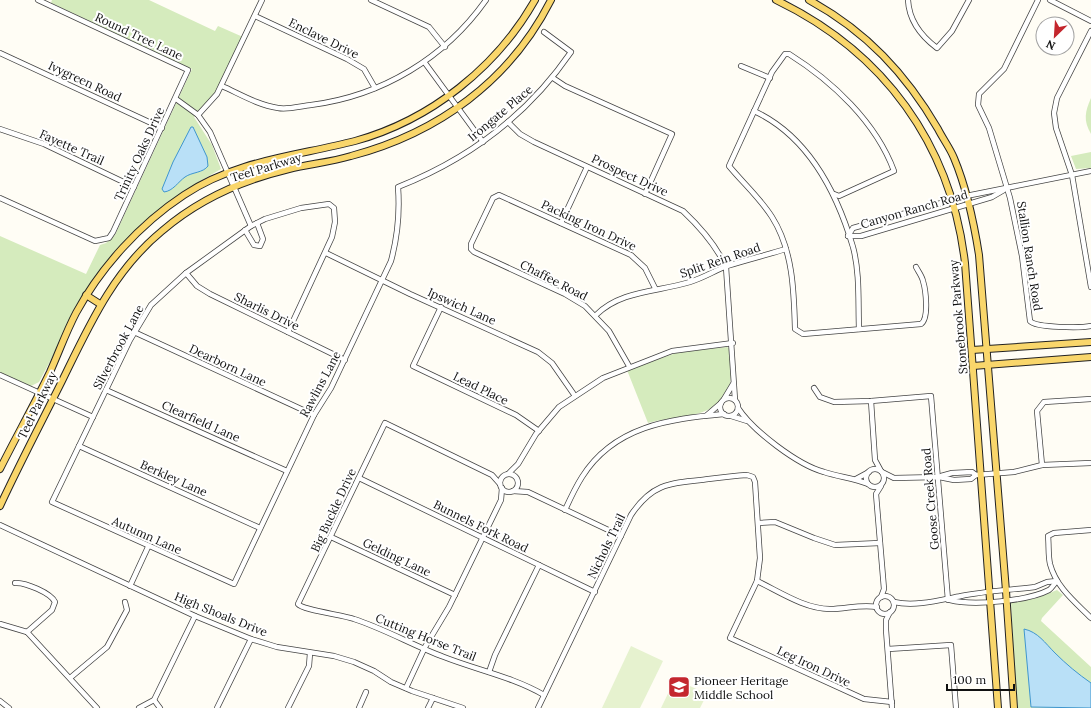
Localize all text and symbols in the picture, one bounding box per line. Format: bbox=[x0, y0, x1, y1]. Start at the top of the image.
street label: Round Tree Lane bbox=[93, 9, 186, 63]
street label: Enclave Drive bbox=[287, 15, 362, 62]
north arrow bbox=[1035, 16, 1075, 56]
text: N bbox=[1044, 37, 1058, 53]
street label: Ivygreen Road bbox=[46, 57, 124, 105]
street label: Irongate Place bbox=[465, 81, 536, 144]
street label: Trinity Oaks Drive bbox=[111, 104, 168, 203]
street label: Fayette Trail bbox=[37, 126, 107, 168]
street label: Teel Parkway bbox=[229, 149, 304, 185]
street label: Prospect Drive bbox=[589, 151, 671, 199]
street label: Canyon Ranch Road bbox=[859, 186, 969, 232]
street label: Packing Iron Drive bbox=[539, 196, 639, 254]
street label: Stallion Ranch Road bbox=[1014, 200, 1046, 312]
street label: Split Rein Road bbox=[678, 239, 762, 281]
street label: Chaffee Road bbox=[518, 257, 590, 303]
street label: Stonebrook Parkway bbox=[945, 259, 970, 375]
street label: Ipswich Lane bbox=[425, 284, 499, 328]
street label: Sharlis Drive bbox=[232, 289, 302, 333]
street label: Silverbrook Lane bbox=[89, 302, 147, 392]
street label: Dearborn Lane bbox=[187, 341, 269, 390]
street label: Rawlins Lane bbox=[296, 348, 344, 420]
street label: Teel Parkway bbox=[14, 368, 60, 441]
street label: Lead Place bbox=[451, 368, 511, 408]
street label: Clearfield Lane bbox=[159, 397, 243, 445]
street label: Goose Creek Road bbox=[918, 447, 942, 551]
street label: Berkley Lane bbox=[138, 457, 210, 500]
street label: Big Buckle Drive bbox=[307, 465, 359, 554]
street label: Bunnels Fork Road bbox=[431, 497, 531, 555]
street label: Nichols Trail bbox=[584, 511, 628, 581]
street label: Autumn Lane bbox=[109, 513, 185, 557]
street label: Gelding Lane bbox=[360, 535, 434, 580]
street label: High Shoals Drive bbox=[172, 588, 270, 640]
street label: Cutting Horse Trail bbox=[373, 610, 479, 664]
street label: Leg Iron Drive bbox=[775, 642, 854, 690]
scale bar bbox=[947, 666, 1014, 692]
text: 100 m bbox=[953, 672, 986, 687]
place label: Pioneer Heritage Middle School bbox=[694, 673, 789, 702]
school or university icon: Pioneer Heritage Middle School bbox=[666, 674, 692, 700]

